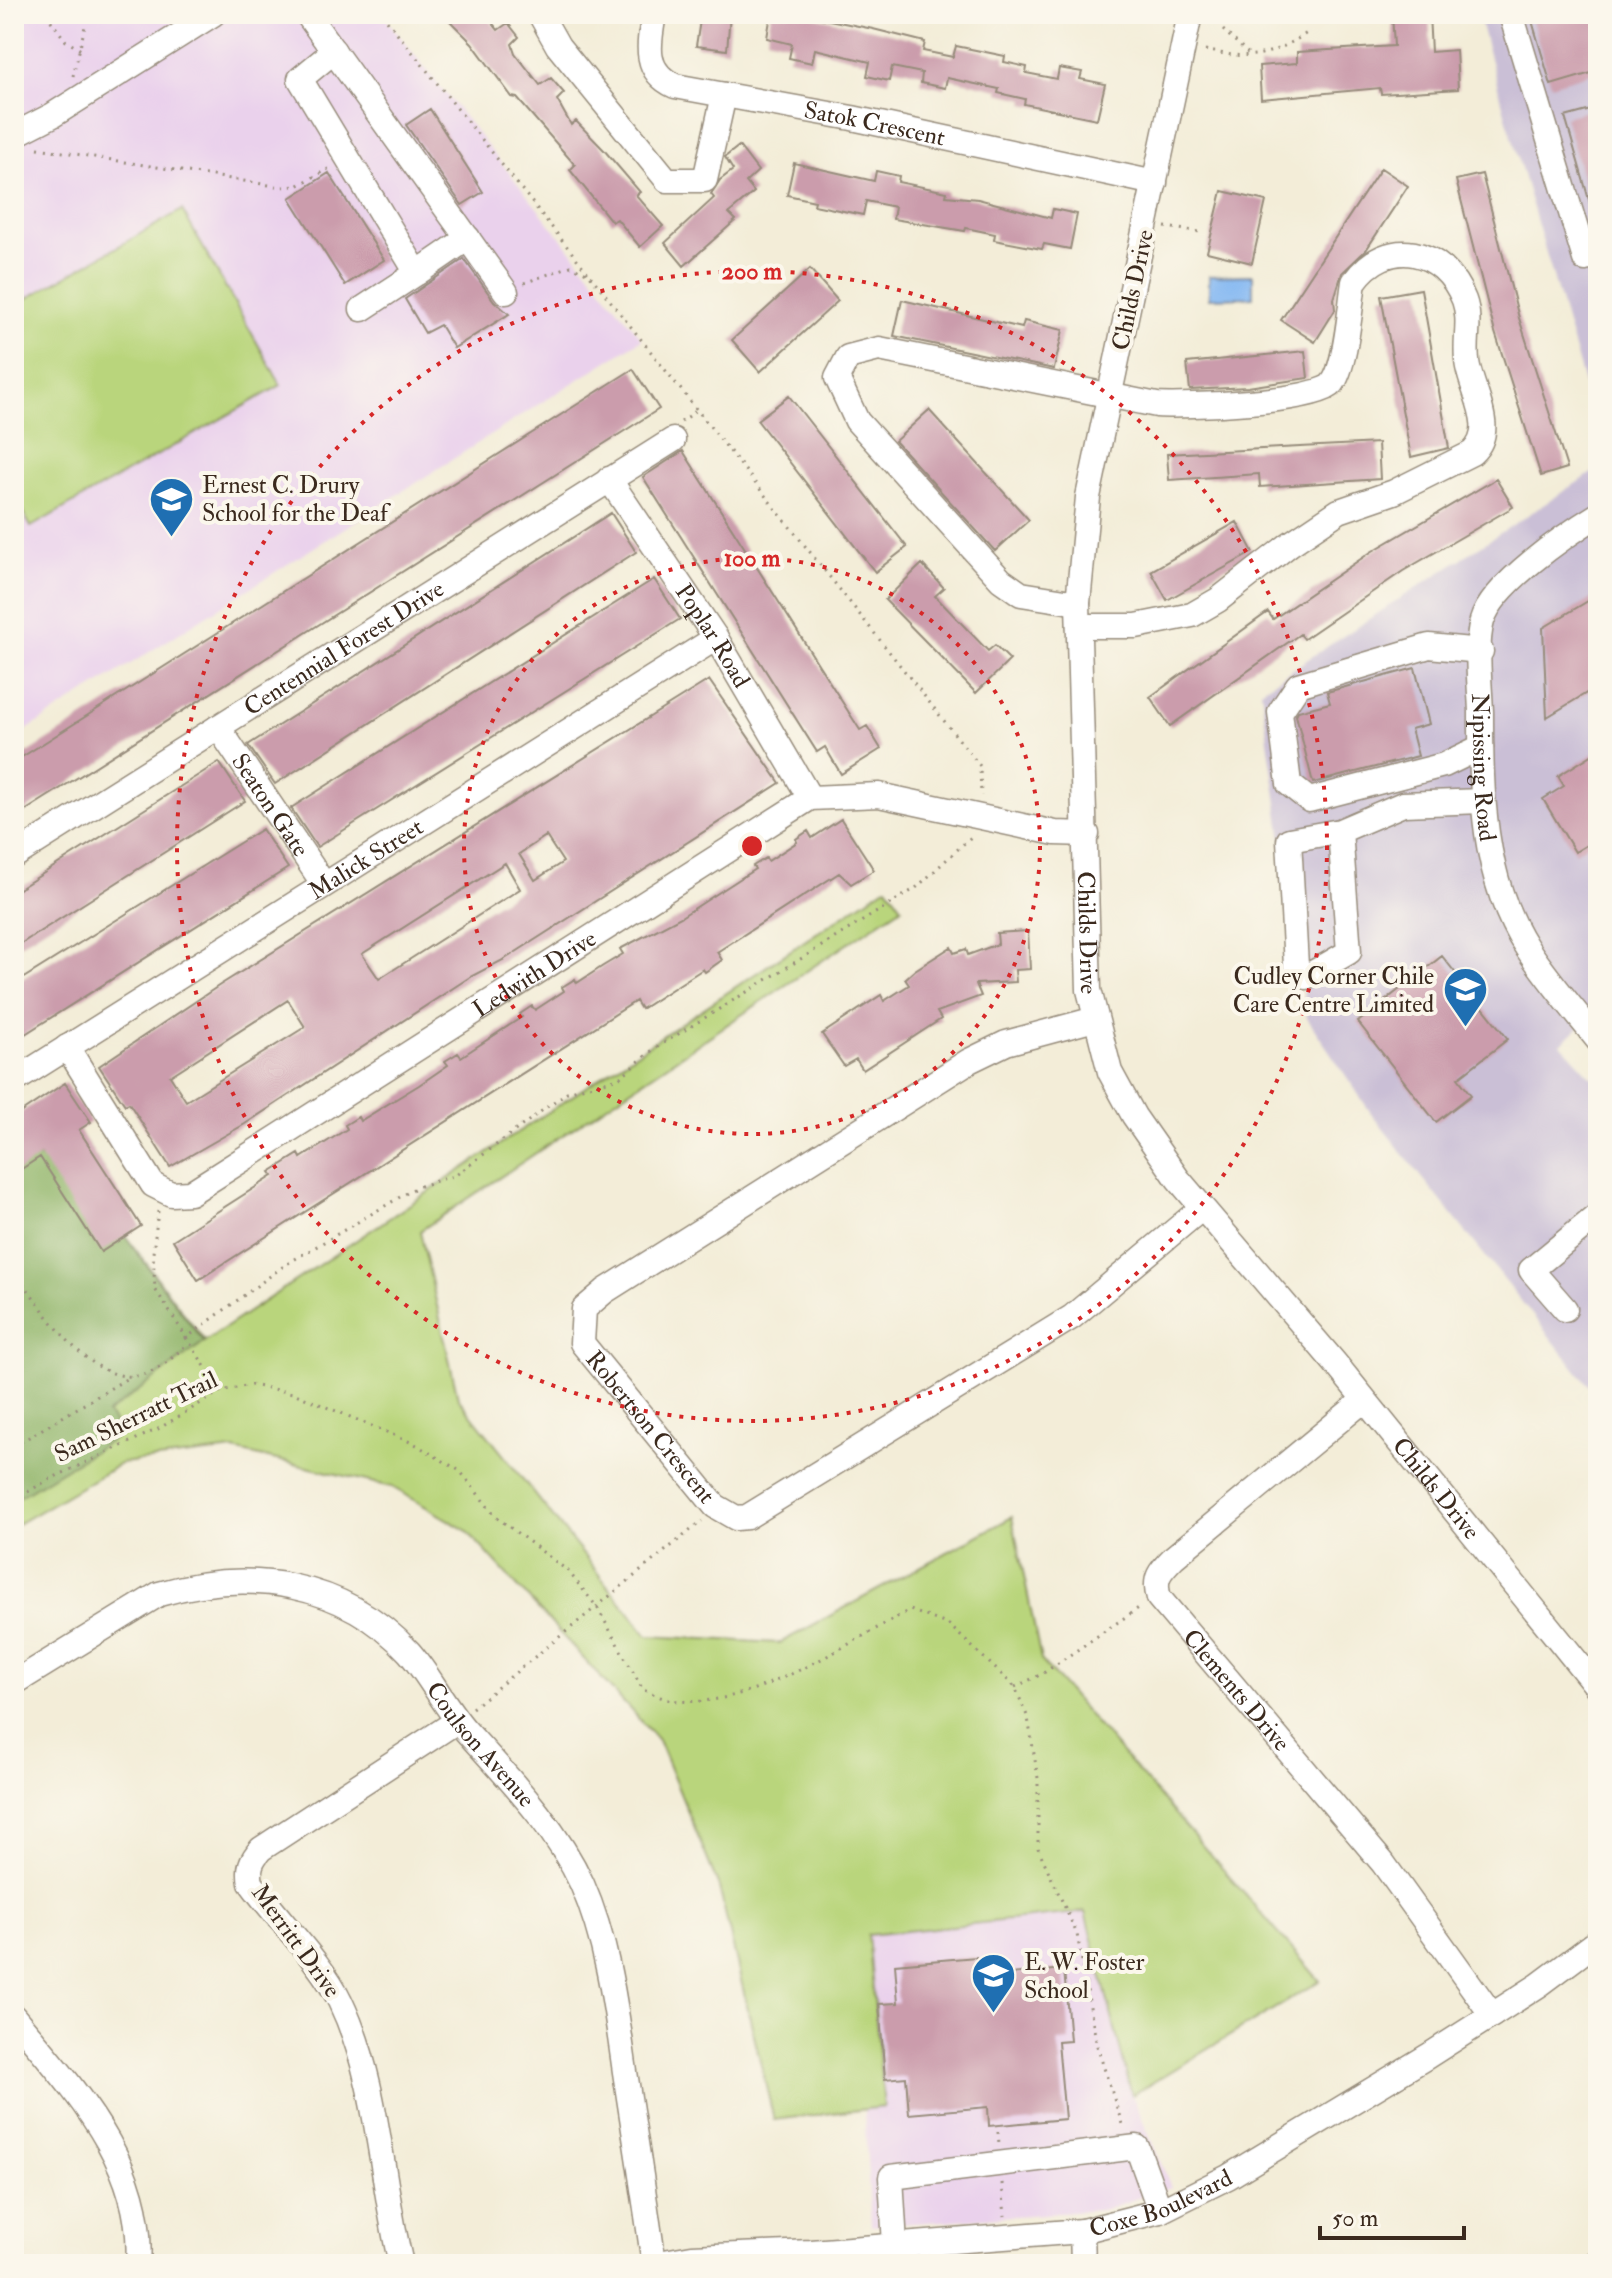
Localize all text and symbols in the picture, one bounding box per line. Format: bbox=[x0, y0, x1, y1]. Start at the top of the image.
street label: Satok Crescent bbox=[802, 94, 948, 153]
street label: Childs Drive bbox=[1105, 227, 1161, 353]
text: 200 m bbox=[722, 256, 783, 287]
place label: Ernest C. Drury School for the Deaf bbox=[202, 470, 391, 529]
school or university icon: Ernest C. Drury School for the Deaf bbox=[147, 475, 195, 538]
text: 100 m bbox=[724, 543, 781, 574]
street label: Centennial Forest Drive bbox=[238, 573, 450, 723]
street label: Poplar Road bbox=[668, 578, 757, 693]
street label: Nipissing Road bbox=[1465, 693, 1504, 844]
street label: Seaton Gate bbox=[225, 747, 316, 863]
street label: Malick Street bbox=[303, 811, 429, 907]
centre of rings bbox=[738, 832, 766, 860]
street label: Childs Drive bbox=[1070, 871, 1105, 995]
street label: Ledwith Drive bbox=[467, 923, 602, 1024]
place label: Cudley Corner Chile Care Centre Limited bbox=[1233, 961, 1434, 1020]
school or university icon: Cudley Corner Chile Care Centre Limited bbox=[1441, 966, 1489, 1029]
street label: Robertson Crescent bbox=[579, 1344, 722, 1510]
street label: Sam Sherratt Trail bbox=[49, 1364, 223, 1470]
street label: Childs Drive bbox=[1386, 1431, 1487, 1546]
street label: Clements Drive bbox=[1176, 1623, 1297, 1758]
street label: Coulson Avenue bbox=[420, 1676, 542, 1813]
street label: Merritt Drive bbox=[245, 1878, 347, 2004]
place label: E. W. Foster School bbox=[1024, 1947, 1144, 2006]
school or university icon: E. W. Foster School bbox=[969, 1952, 1017, 2015]
street label: Coxe Boulevard bbox=[1086, 2162, 1237, 2244]
scale bar bbox=[1320, 2190, 1464, 2240]
text: 50 m bbox=[1332, 2203, 1379, 2234]

